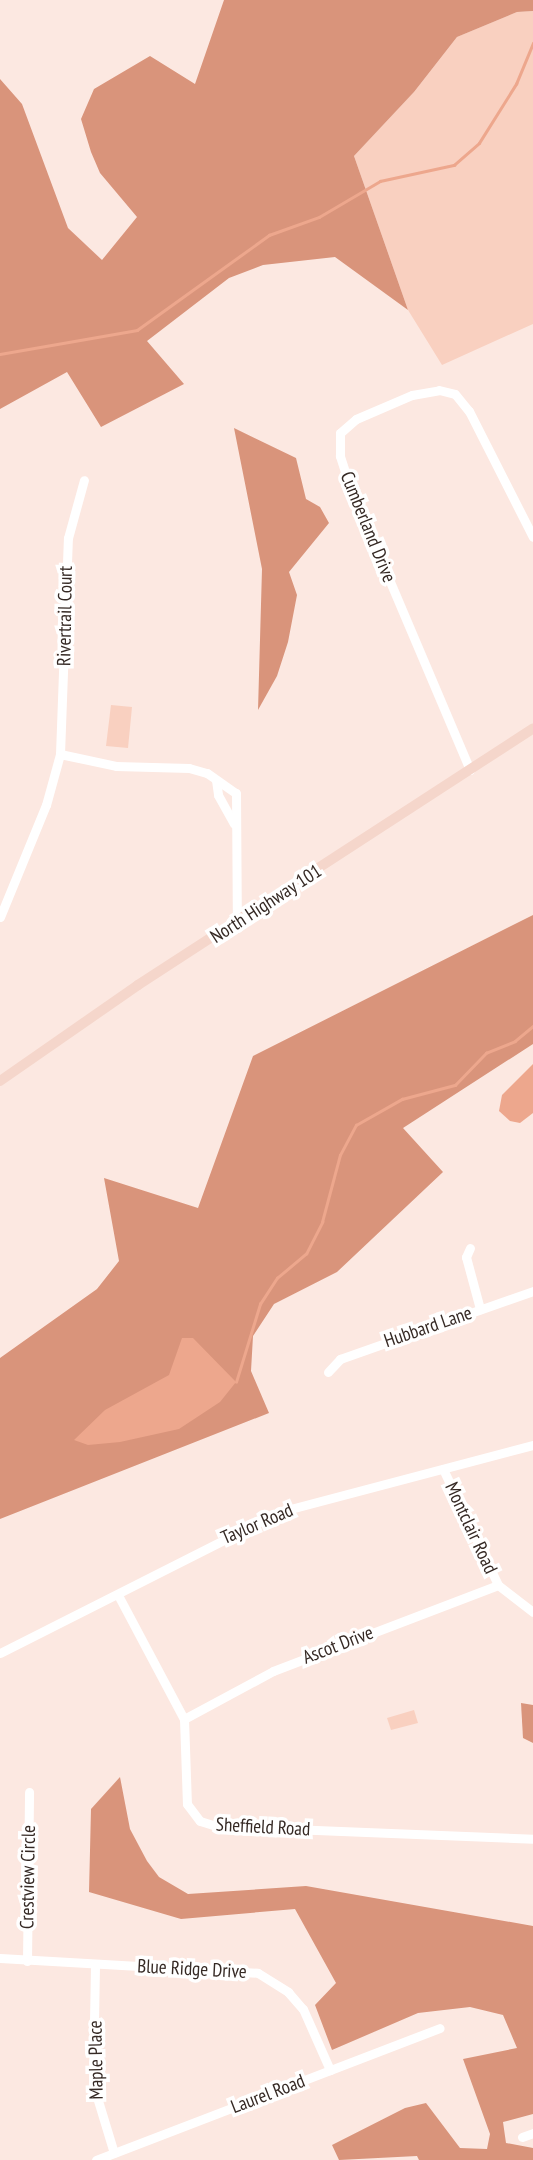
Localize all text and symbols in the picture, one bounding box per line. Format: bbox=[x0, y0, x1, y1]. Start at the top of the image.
street label: Cumberland Drive bbox=[335, 468, 401, 586]
street label: Rivertrail Court bbox=[53, 566, 77, 666]
street label: North Highway 101 bbox=[206, 860, 326, 948]
street label: Hubbard Lane bbox=[381, 1301, 475, 1353]
street label: Montclair Road bbox=[440, 1479, 502, 1577]
street label: Taylor Road bbox=[218, 1499, 296, 1549]
street label: Ascot Drive bbox=[299, 1621, 377, 1669]
street label: Sheffield Road bbox=[215, 1813, 311, 1841]
street label: Crestview Circle bbox=[16, 1825, 40, 1929]
street label: Blue Ridge Drive bbox=[137, 1955, 247, 1983]
street label: Maple Place bbox=[84, 2020, 108, 2100]
street label: Laurel Road bbox=[228, 2069, 308, 2119]

